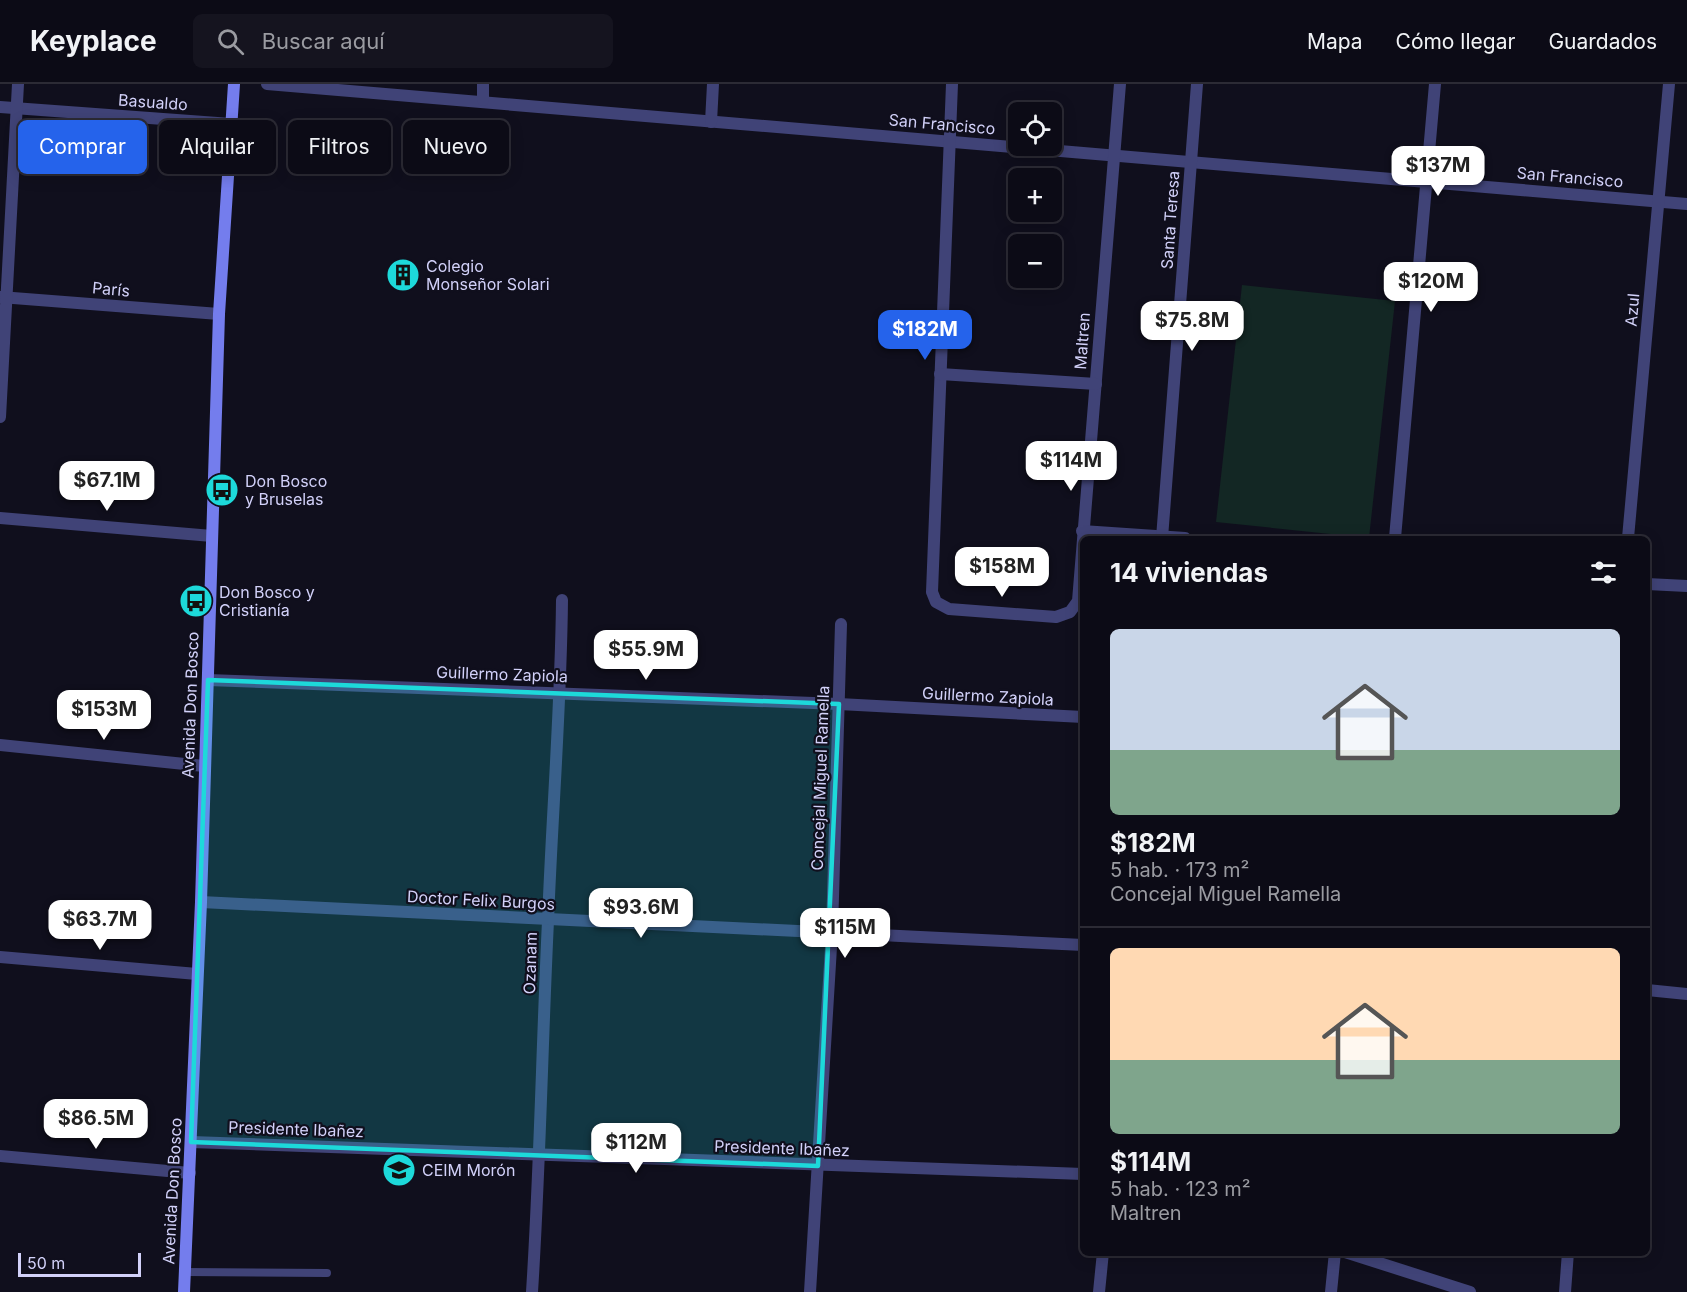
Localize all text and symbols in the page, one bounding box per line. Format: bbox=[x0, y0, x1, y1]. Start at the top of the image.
search box bbox=[193, 14, 613, 68]
text: Keyplace bbox=[30, 24, 157, 58]
icon: search bbox=[214, 25, 247, 58]
text: Buscar aquí bbox=[262, 28, 385, 54]
text: Mapa bbox=[1307, 29, 1363, 54]
text: Cómo llegar bbox=[1396, 29, 1515, 54]
text: Guardados bbox=[1548, 29, 1657, 54]
street label: Basualdo bbox=[118, 90, 188, 114]
map controls bbox=[1008, 102, 1062, 288]
button: locate bbox=[1008, 102, 1062, 156]
street label: San Francisco bbox=[888, 109, 996, 139]
chip: Comprar bbox=[18, 120, 147, 174]
chip: Alquilar bbox=[159, 120, 276, 174]
chip: Filtros bbox=[288, 120, 391, 174]
chip: Nuevo bbox=[403, 120, 509, 174]
pin: $137M bbox=[1396, 146, 1480, 197]
text: $137M bbox=[1406, 153, 1470, 177]
street label: San Francisco bbox=[1516, 162, 1624, 192]
button: + bbox=[1008, 168, 1062, 222]
street label: Santa Teresa bbox=[1157, 170, 1183, 270]
button: − bbox=[1008, 234, 1062, 288]
place label: Colegio Monseñor Solari bbox=[426, 256, 550, 294]
building icon: Colegio Monseñor Solari bbox=[385, 257, 421, 293]
pin: $120M bbox=[1389, 262, 1473, 313]
text: $120M bbox=[1398, 269, 1464, 293]
street label: París bbox=[91, 277, 131, 301]
street label: Azul bbox=[1621, 293, 1643, 327]
pin: $75.8M bbox=[1143, 301, 1241, 352]
text: $75.8M bbox=[1155, 308, 1229, 332]
pin: $182M bbox=[883, 310, 967, 361]
street label: Maltren bbox=[1070, 312, 1094, 370]
text: $182M bbox=[892, 317, 958, 341]
pin: $114M bbox=[1029, 441, 1113, 492]
text: $114M bbox=[1040, 448, 1102, 472]
pin: $67.1M bbox=[58, 461, 156, 512]
text: $67.1M bbox=[73, 468, 141, 492]
place label: Don Bosco y Bruselas bbox=[245, 471, 327, 509]
bus stop icon: Don Bosco y Bruselas bbox=[204, 472, 240, 508]
pin: $158M bbox=[960, 547, 1044, 598]
text: $158M bbox=[969, 554, 1035, 578]
icon: filters bbox=[1587, 556, 1620, 589]
text: 14 viviendas bbox=[1110, 557, 1268, 588]
place label: Don Bosco y Cristianía bbox=[219, 582, 315, 620]
bus stop icon: Don Bosco y Cristianía bbox=[178, 583, 214, 619]
pin: $55.9M bbox=[597, 630, 695, 681]
street label: Avenida Don Bosco bbox=[177, 631, 203, 779]
text: $55.9M bbox=[608, 637, 684, 661]
street label: Guillermo Zapiola bbox=[436, 662, 568, 686]
icon: home bbox=[1311, 668, 1419, 776]
street label: Guillermo Zapiola bbox=[922, 683, 1054, 709]
street label: Concejal Miguel Ramella bbox=[807, 685, 833, 871]
pin: $153M bbox=[62, 690, 146, 741]
text: $153M bbox=[71, 697, 137, 721]
text: $182M bbox=[1110, 827, 1196, 858]
text: 5 hab. · 173 m² bbox=[1110, 858, 1249, 882]
text: Concejal Miguel Ramella bbox=[1110, 882, 1341, 906]
street label: Doctor Felix Burgos bbox=[407, 886, 555, 914]
pin: $93.6M bbox=[592, 888, 690, 939]
text: $93.6M bbox=[603, 895, 679, 919]
pin: $63.7M bbox=[51, 900, 149, 951]
text: $63.7M bbox=[62, 907, 138, 931]
pin: $115M bbox=[803, 908, 887, 959]
text: $115M bbox=[814, 915, 876, 939]
street label: Ozanam bbox=[519, 931, 541, 995]
icon: home bbox=[1311, 987, 1419, 1095]
pin: $86.5M bbox=[47, 1099, 145, 1150]
text: $86.5M bbox=[58, 1106, 134, 1130]
street label: Avenida Don Bosco bbox=[158, 1117, 186, 1265]
street label: Presidente Ibañez bbox=[228, 1117, 364, 1141]
pin: $112M bbox=[594, 1123, 678, 1174]
text: $112M bbox=[605, 1130, 667, 1154]
street label: Presidente Ibañez bbox=[714, 1136, 850, 1160]
text: $114M bbox=[1110, 1146, 1191, 1177]
school or university icon: CEIM Morón bbox=[381, 1152, 417, 1188]
place label: CEIM Morón bbox=[422, 1160, 515, 1180]
text: 5 hab. · 123 m² bbox=[1110, 1177, 1251, 1201]
text: Maltren bbox=[1110, 1201, 1182, 1225]
scale bar bbox=[18, 1250, 141, 1278]
text: 50 m bbox=[27, 1253, 65, 1273]

